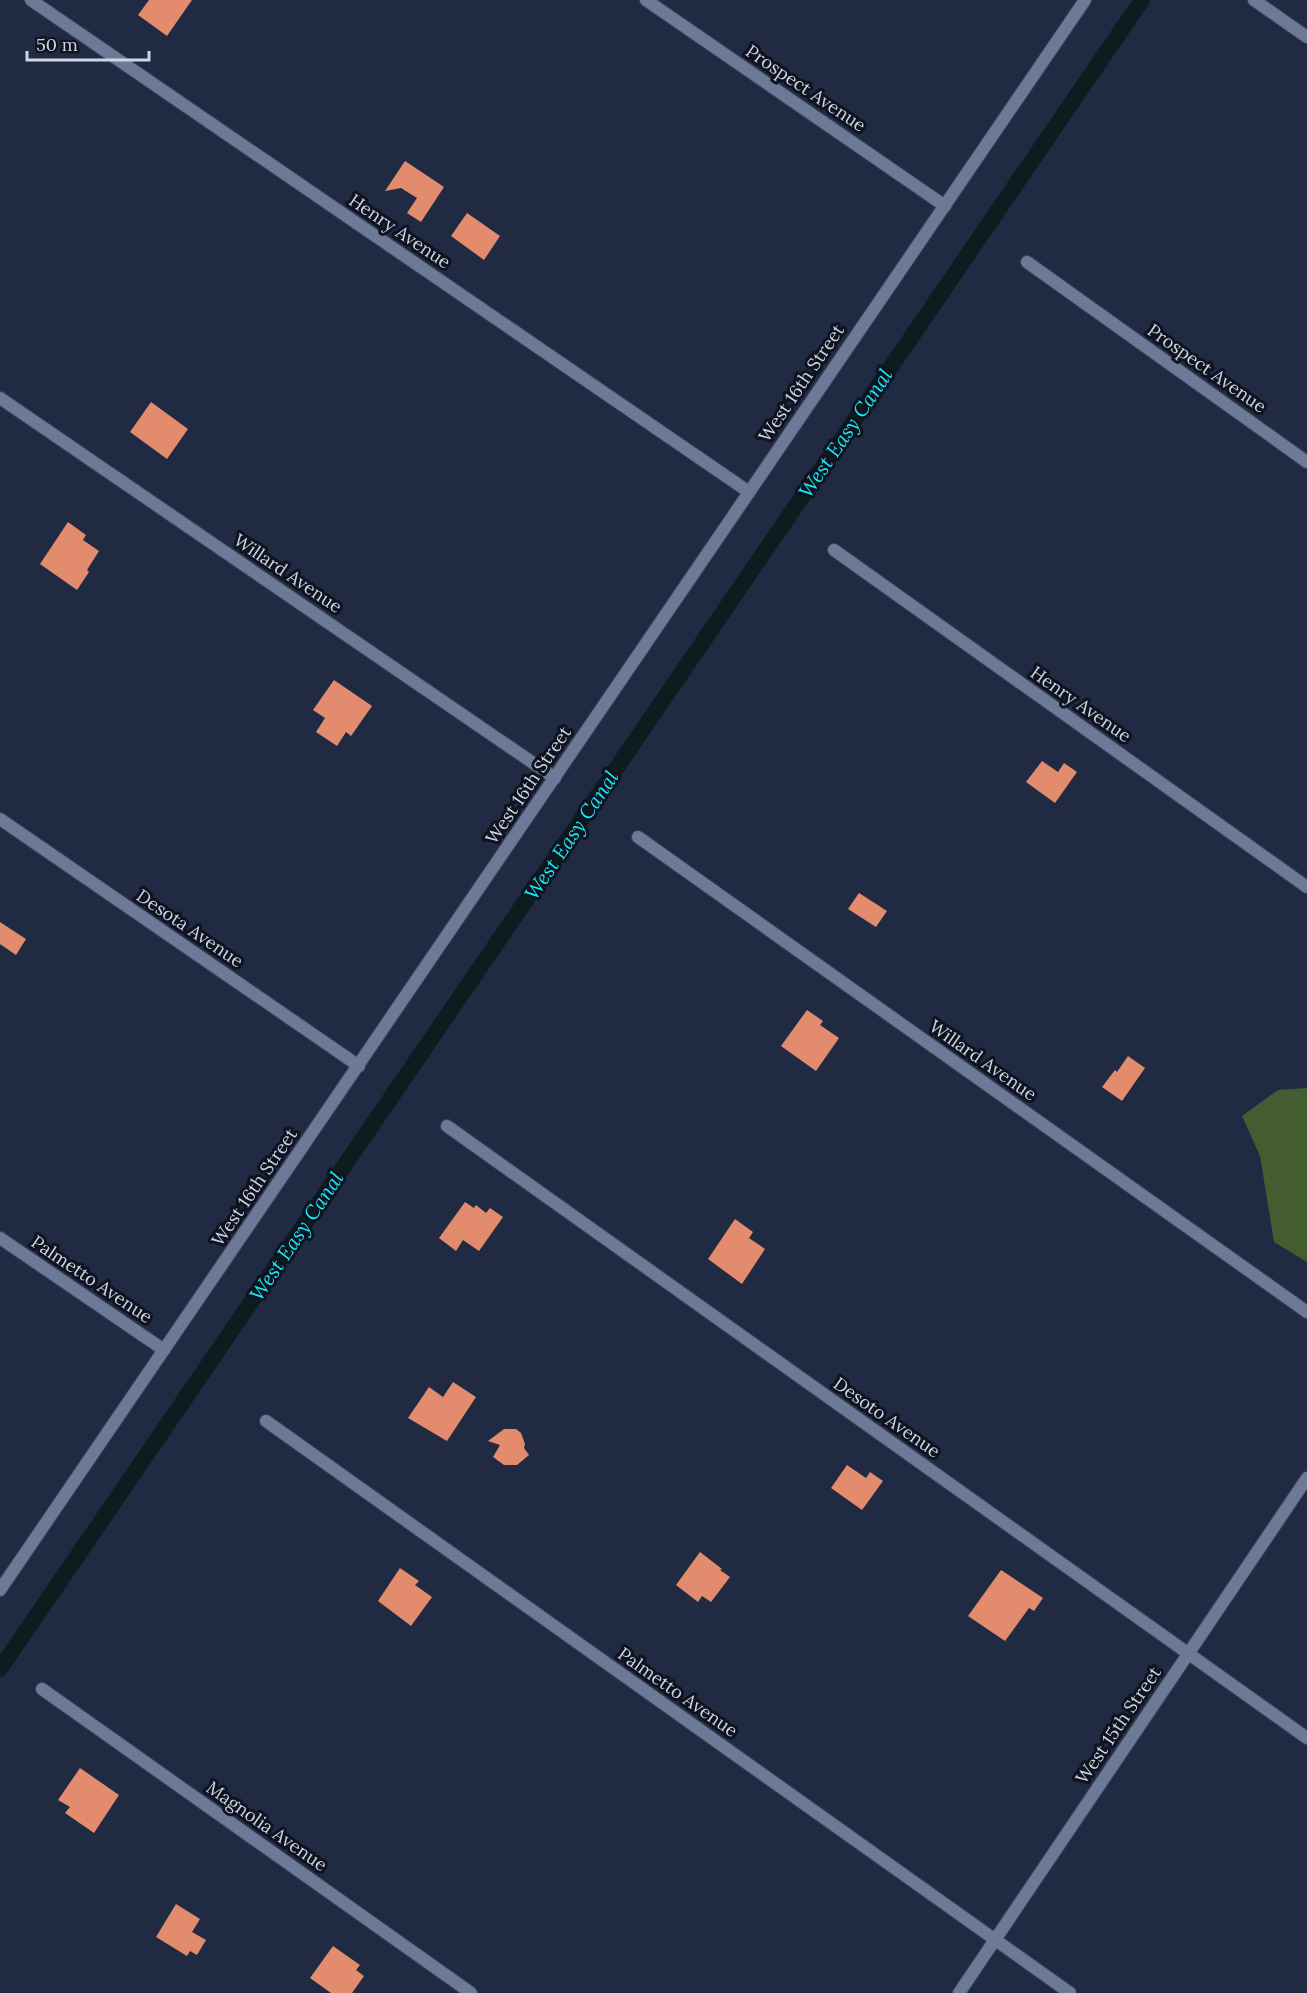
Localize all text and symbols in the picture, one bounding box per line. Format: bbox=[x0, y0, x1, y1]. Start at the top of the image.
scale bar bbox=[27, 24, 148, 62]
text: 50 m bbox=[36, 33, 78, 56]
street label: Prospect Avenue bbox=[741, 39, 871, 137]
street label: Henry Avenue bbox=[345, 189, 455, 274]
street label: Prospect Avenue bbox=[1143, 318, 1271, 418]
street label: West 16th Street bbox=[753, 320, 849, 446]
water label: West Easy Canal bbox=[793, 363, 898, 502]
street label: Willard Avenue bbox=[229, 528, 347, 618]
street label: Henry Avenue bbox=[1026, 661, 1136, 747]
street label: West 16th Street bbox=[480, 722, 576, 848]
water label: West Easy Canal bbox=[519, 765, 624, 904]
street label: Desota Avenue bbox=[132, 884, 248, 972]
street label: Willard Avenue bbox=[925, 1014, 1041, 1106]
street label: West 16th Street bbox=[206, 1124, 302, 1250]
water label: West Easy Canal bbox=[244, 1166, 349, 1305]
street label: Palmetto Avenue bbox=[27, 1230, 157, 1328]
street label: Desoto Avenue bbox=[829, 1372, 945, 1463]
street label: Palmetto Avenue bbox=[614, 1642, 743, 1742]
street label: West 15th Street bbox=[1070, 1662, 1166, 1788]
street label: Magnolia Avenue bbox=[202, 1776, 332, 1876]

